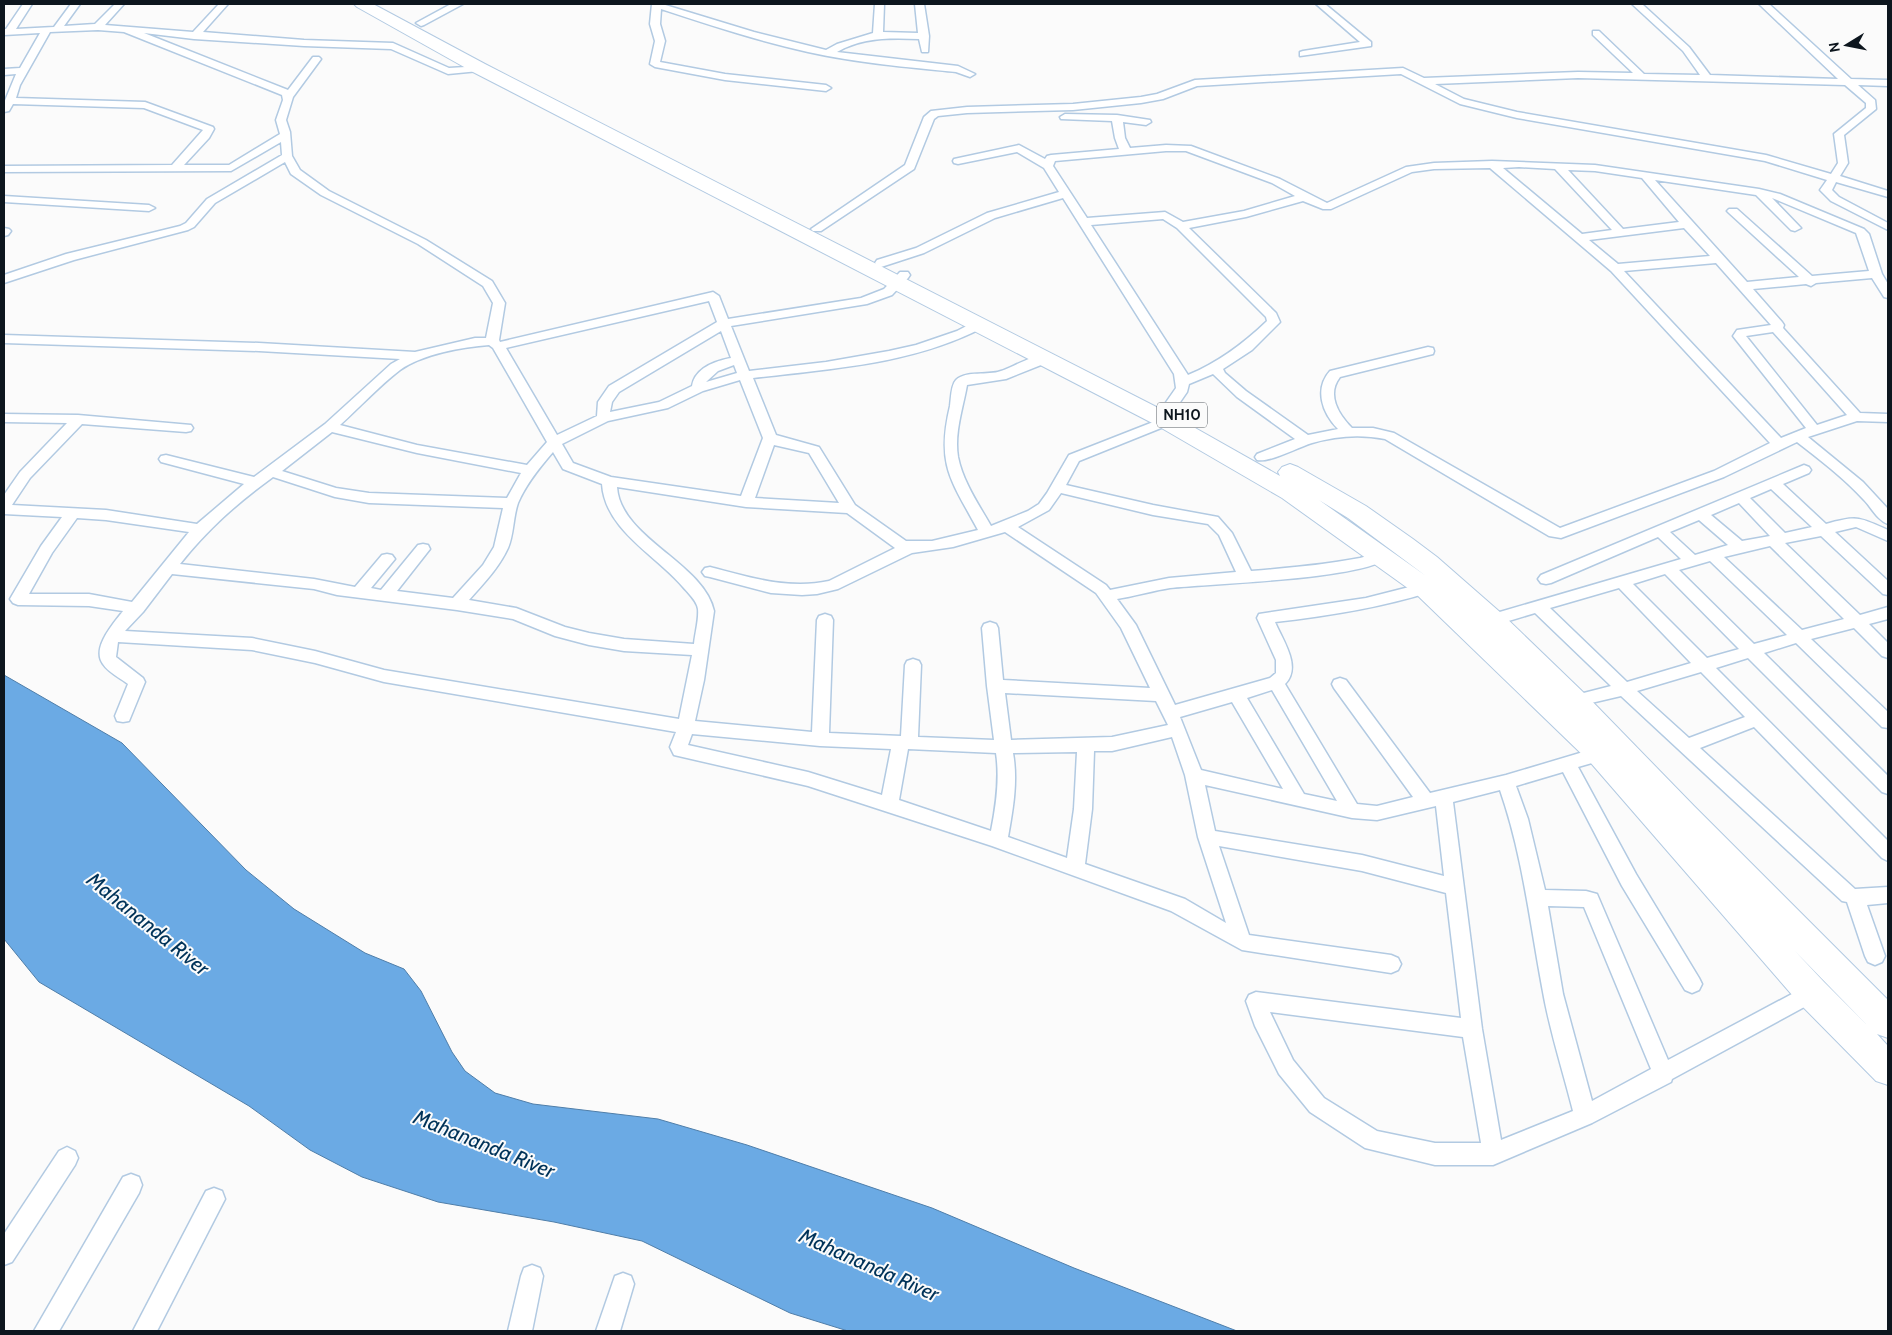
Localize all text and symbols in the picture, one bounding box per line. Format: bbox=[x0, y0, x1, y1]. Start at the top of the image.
north arrow bbox=[1822, 20, 1872, 70]
text: N bbox=[1824, 41, 1844, 54]
road number: NH10 bbox=[1157, 402, 1207, 428]
water label: Mahananda River bbox=[81, 866, 216, 981]
water label: Mahananda River bbox=[409, 1103, 560, 1184]
water label: Mahananda River bbox=[795, 1222, 944, 1307]

